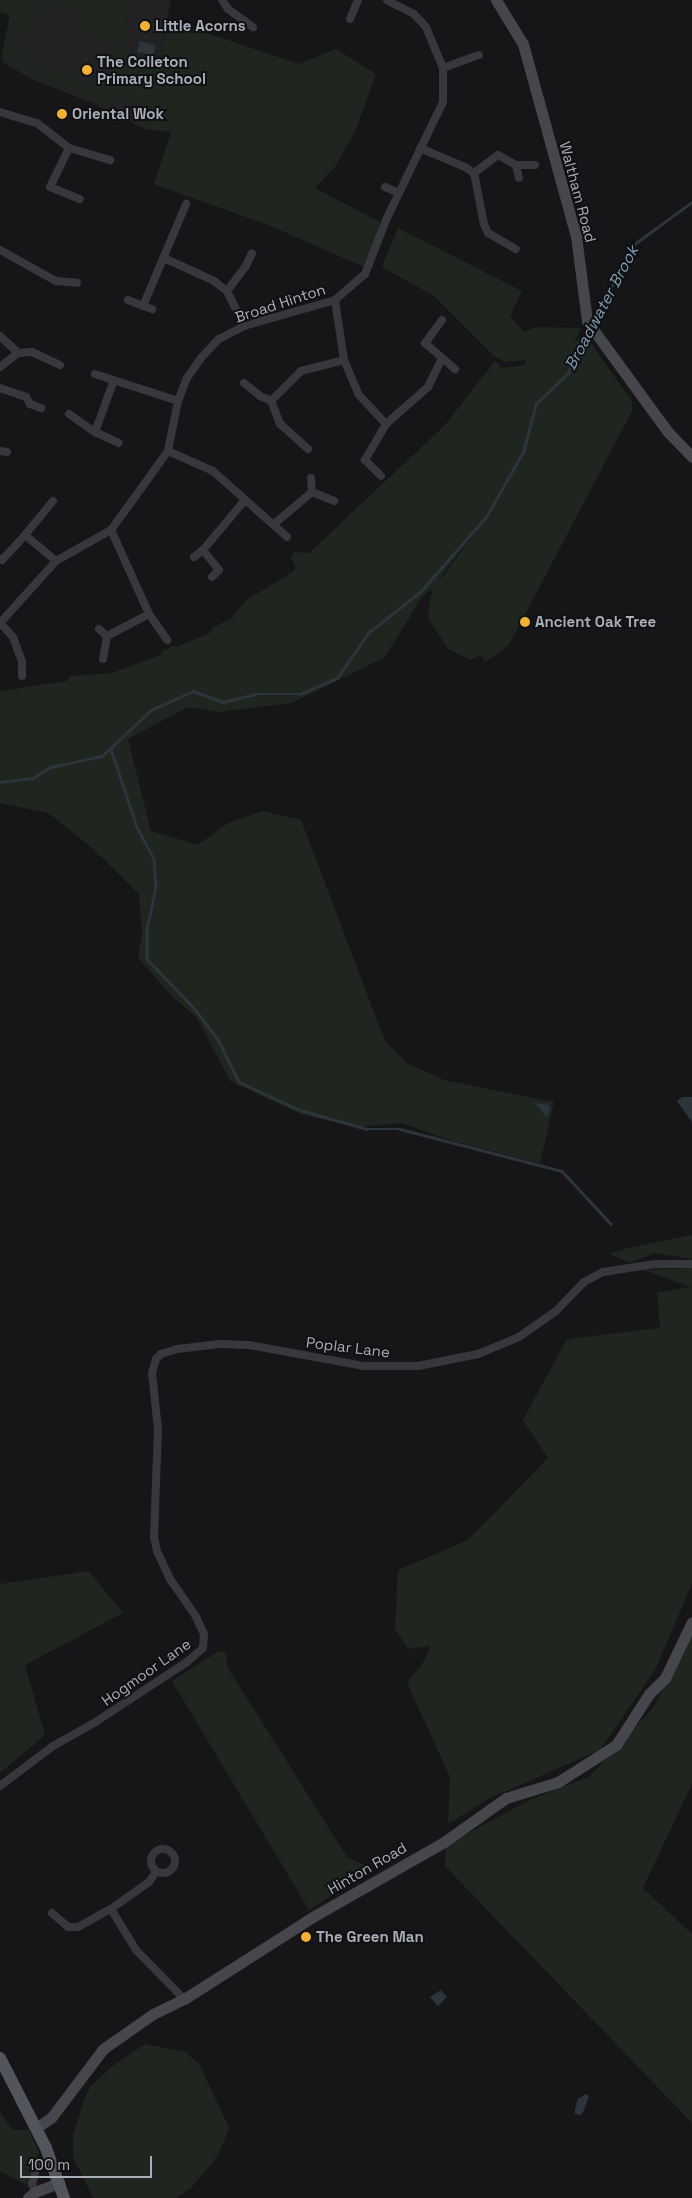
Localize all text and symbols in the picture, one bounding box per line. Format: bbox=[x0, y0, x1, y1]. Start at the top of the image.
place label: Little Acorns bbox=[155, 17, 246, 35]
marker: Little Acorns bbox=[139, 20, 151, 32]
place label: The Colleton Primary School bbox=[97, 52, 206, 87]
marker: The Colleton Primary School bbox=[81, 64, 93, 76]
place label: Oriental Wok bbox=[72, 105, 164, 123]
marker: Oriental Wok bbox=[56, 108, 68, 120]
street label: Waltham Road bbox=[556, 140, 600, 244]
water label: Broadwater Brook bbox=[561, 242, 643, 374]
street label: Broad Hinton bbox=[232, 280, 328, 326]
place label: Ancient Oak Tree bbox=[535, 613, 657, 631]
marker: Ancient Oak Tree bbox=[519, 616, 531, 628]
street label: Poplar Lane bbox=[305, 1333, 391, 1361]
street label: Hogmoor Lane bbox=[98, 1635, 194, 1709]
street label: Hinton Road bbox=[324, 1838, 410, 1898]
place label: The Green Man bbox=[316, 1928, 424, 1946]
marker: The Green Man bbox=[300, 1931, 312, 1943]
scale bar bbox=[22, 2146, 155, 2178]
text: 100 m bbox=[28, 2155, 70, 2174]

